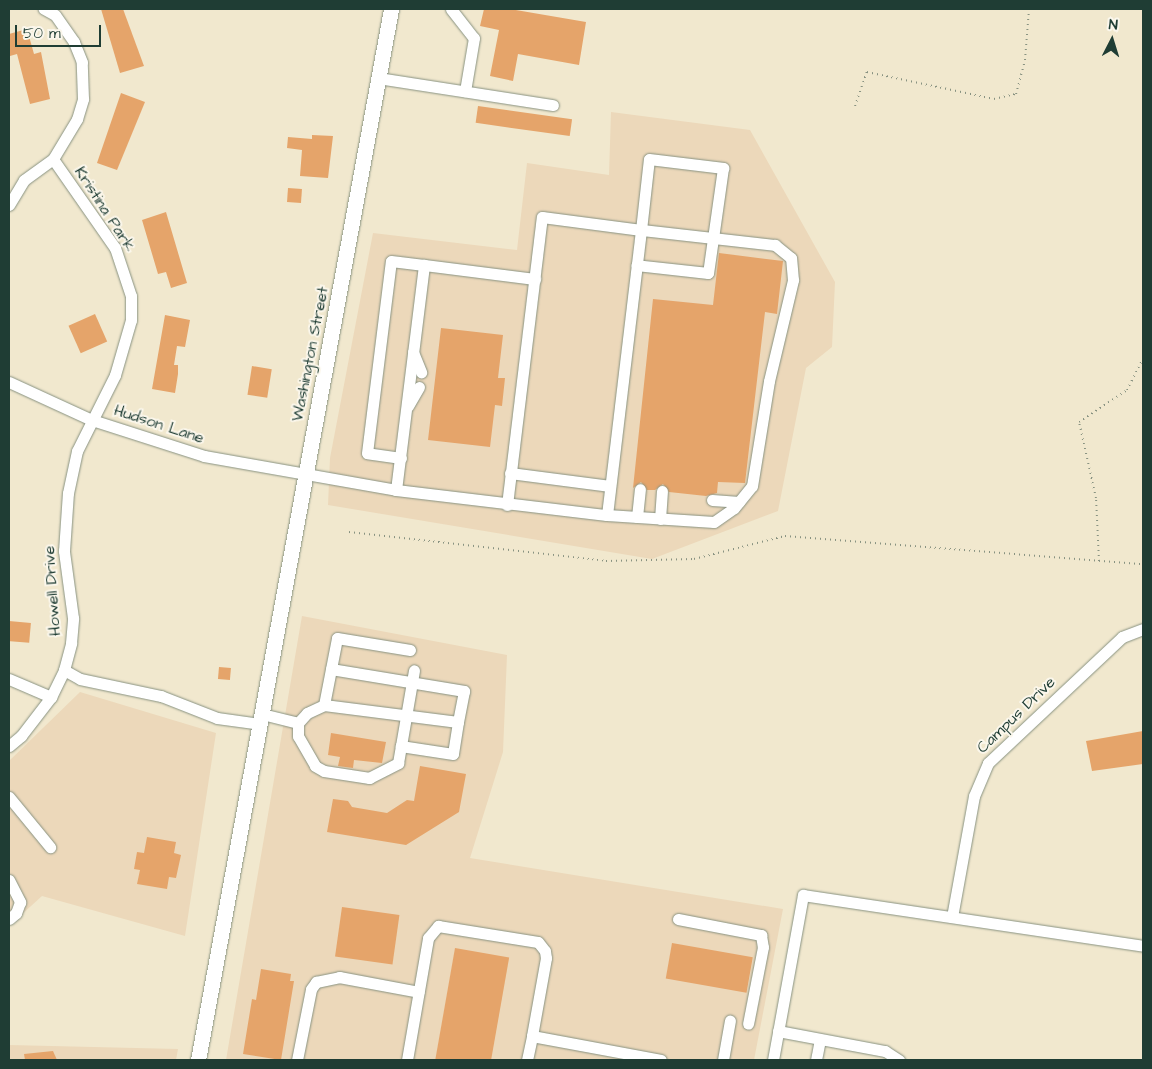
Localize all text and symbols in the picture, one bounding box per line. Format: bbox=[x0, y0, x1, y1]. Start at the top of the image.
scale bar bbox=[18, 15, 104, 47]
north arrow bbox=[1087, 15, 1137, 65]
text: N bbox=[1108, 15, 1119, 35]
text: 50 m bbox=[23, 23, 61, 44]
street label: Kristina Park bbox=[70, 163, 140, 255]
street label: Washington Street bbox=[288, 285, 332, 423]
street label: Hudson Lane bbox=[112, 400, 206, 448]
street label: Howell Drive bbox=[39, 545, 65, 637]
street label: Campus Drive bbox=[973, 673, 1059, 757]

